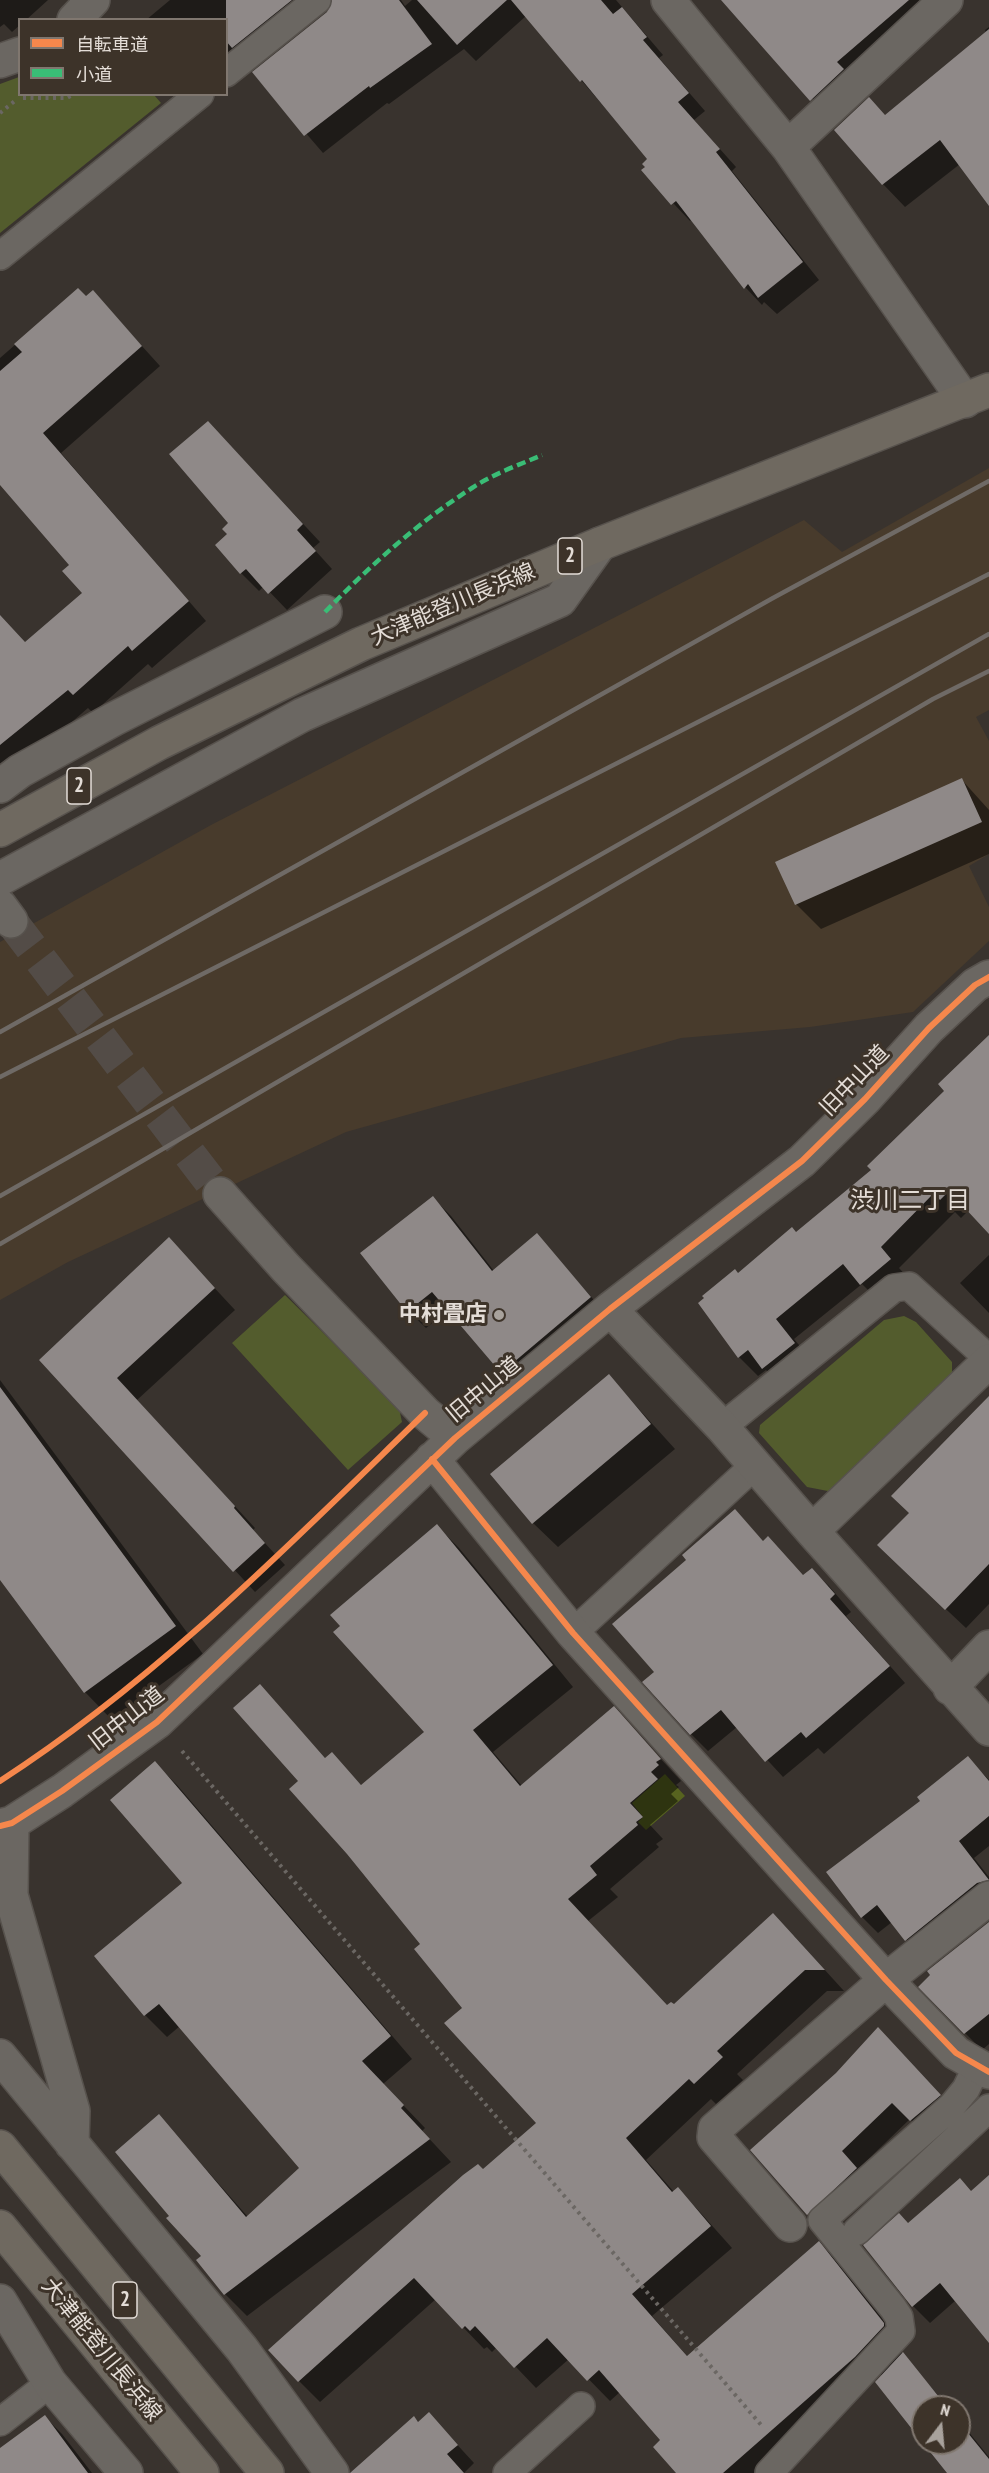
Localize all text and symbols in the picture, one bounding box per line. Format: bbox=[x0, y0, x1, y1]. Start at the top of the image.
legend bbox=[18, 18, 228, 96]
text: 自転車道 bbox=[76, 33, 148, 56]
text: 小道 bbox=[76, 63, 112, 86]
road number: 2 bbox=[558, 538, 582, 574]
street label: 大津能登川長浜線 bbox=[367, 558, 539, 652]
road number: 2 bbox=[67, 768, 91, 804]
street label: 旧中山道 bbox=[815, 1040, 895, 1122]
district label: 渋川二丁目 bbox=[850, 1187, 970, 1215]
place label: 中村畳店 bbox=[399, 1302, 487, 1328]
marker: 中村畳店 bbox=[492, 1308, 506, 1322]
street label: 旧中山道 bbox=[442, 1352, 526, 1428]
street label: 旧中山道 bbox=[84, 1682, 170, 1756]
street label: 大津能登川長浜線 bbox=[35, 2273, 167, 2427]
road number: 2 bbox=[113, 2282, 137, 2318]
north arrow bbox=[911, 2395, 971, 2455]
text: N bbox=[938, 2399, 952, 2420]

